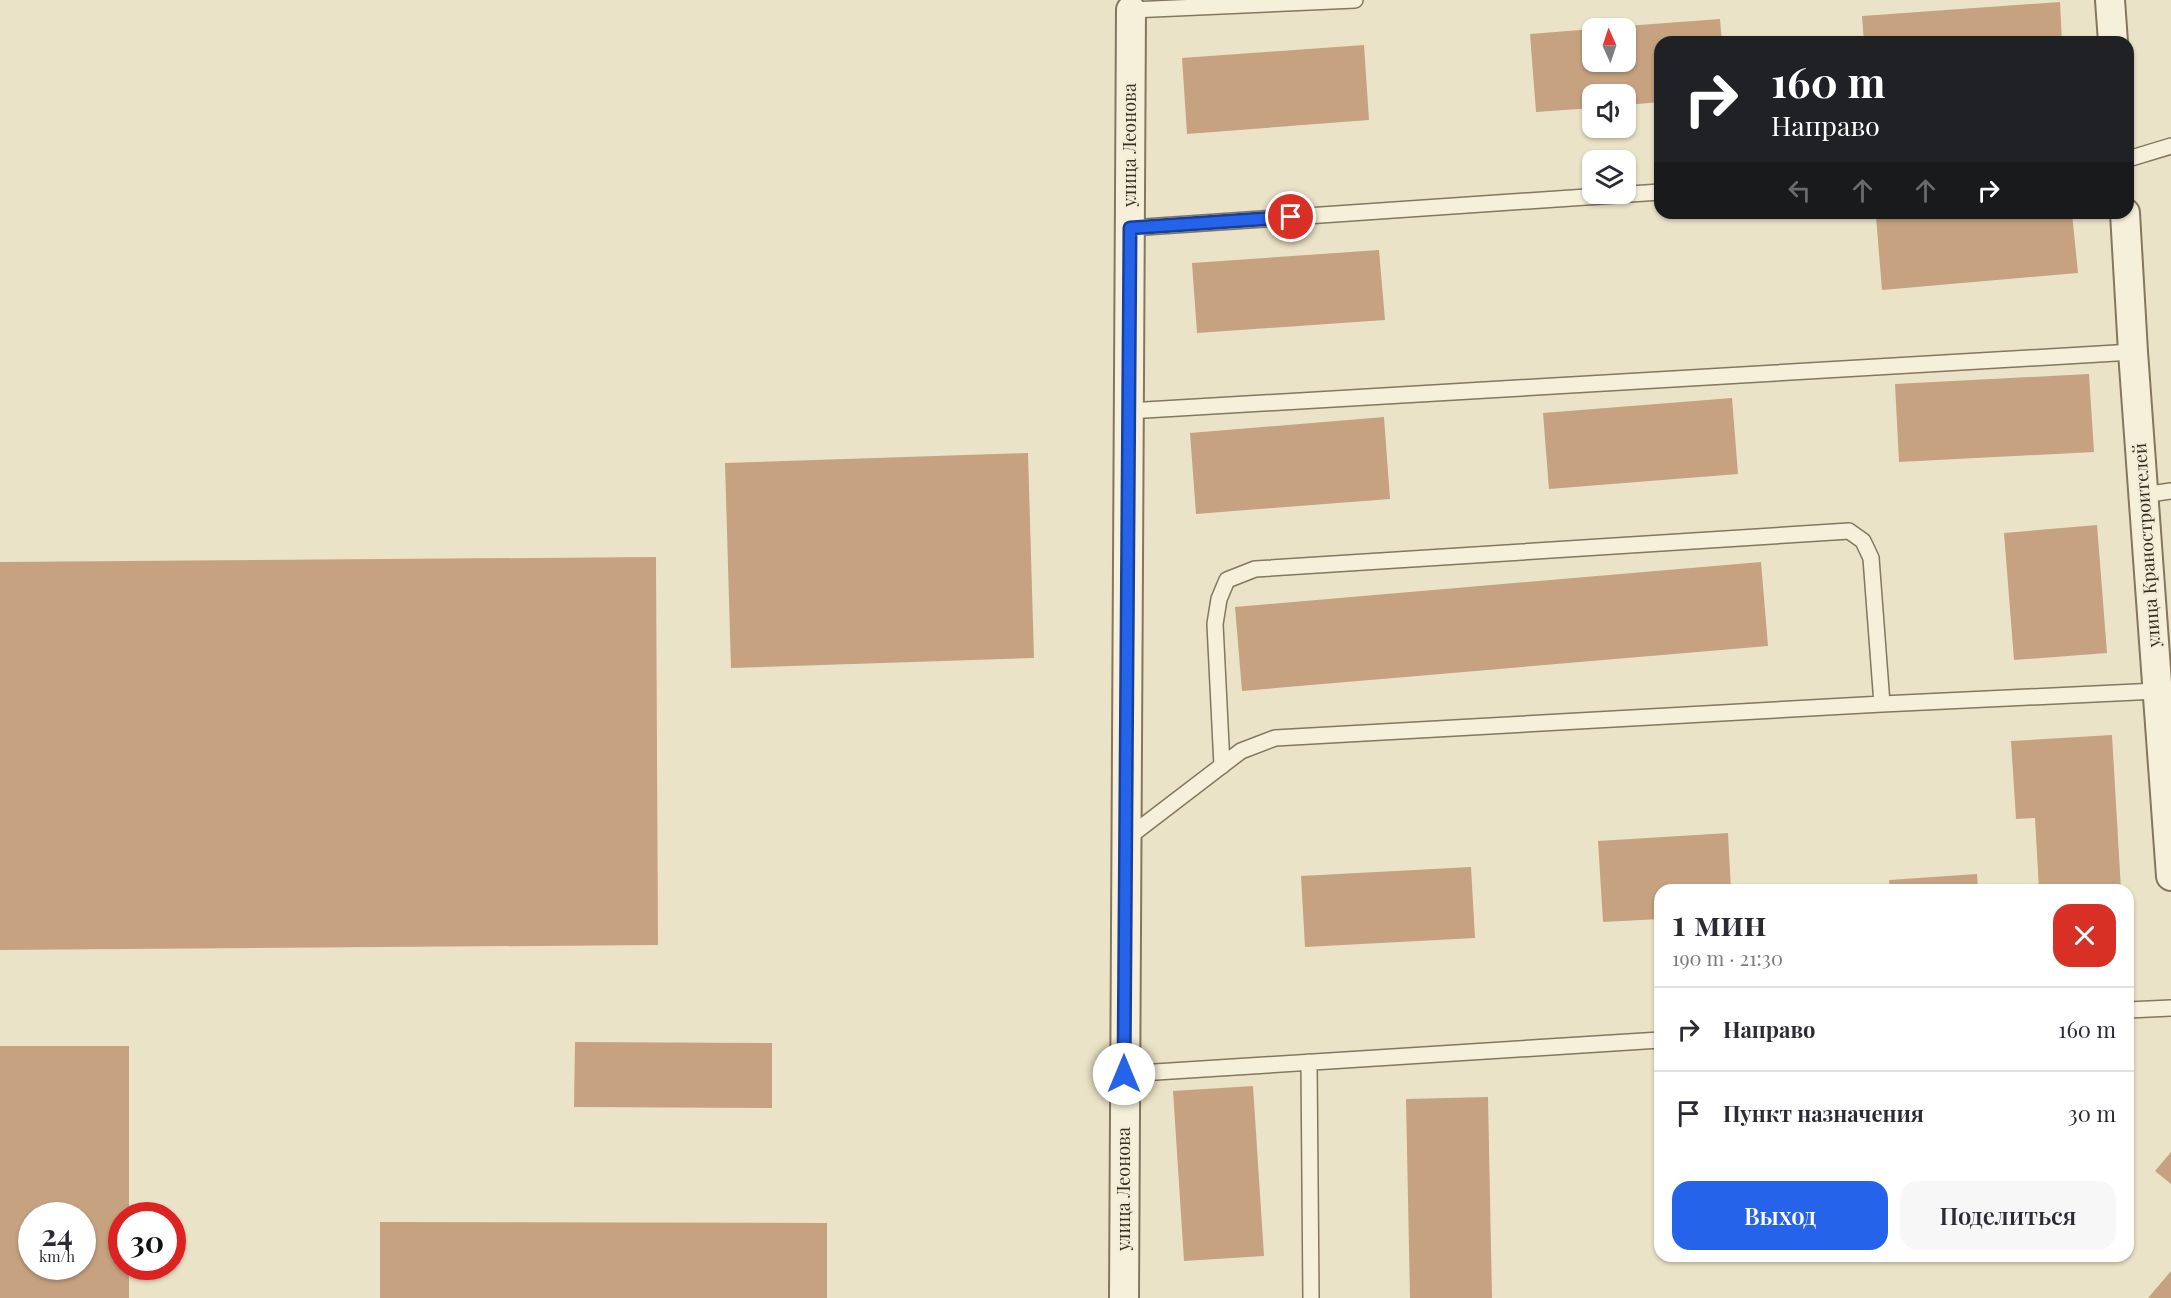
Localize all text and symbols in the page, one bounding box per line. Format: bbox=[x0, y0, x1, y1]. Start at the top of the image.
north arrow bbox=[1582, 18, 1636, 72]
map controls bbox=[1582, 18, 1636, 204]
text: 160 m bbox=[1771, 53, 1886, 109]
icon: right bbox=[1672, 60, 1750, 138]
street label: улица Леонова bbox=[1117, 83, 1141, 208]
button: sound bbox=[1582, 84, 1636, 138]
text: Направо bbox=[1771, 107, 1880, 143]
button: layers bbox=[1582, 150, 1636, 204]
icon: left bbox=[1783, 174, 1816, 207]
icon: ahead bbox=[1846, 174, 1879, 207]
icon: ahead bbox=[1909, 174, 1942, 207]
icon: right bbox=[1972, 174, 2005, 207]
pin bbox=[1265, 191, 1316, 242]
icon: arrive bbox=[1274, 200, 1307, 233]
street label: улица Краностроителей bbox=[2127, 442, 2165, 649]
text: 1 мин bbox=[1672, 897, 1767, 945]
button: close bbox=[2053, 904, 2116, 967]
text: 190 m · 21:30 bbox=[1672, 944, 1783, 971]
icon: right bbox=[1672, 1013, 1705, 1046]
text: Направо bbox=[1723, 1014, 1816, 1044]
text: 160 m bbox=[2058, 1014, 2116, 1044]
position arrow bbox=[1092, 1042, 1156, 1106]
icon: arrive bbox=[1672, 1097, 1705, 1130]
text: Пункт назначения bbox=[1723, 1098, 1924, 1128]
text: 30 m bbox=[2068, 1098, 2116, 1128]
street label: улица Леонова bbox=[1111, 1127, 1135, 1252]
button: Выход bbox=[1672, 1181, 1888, 1250]
button: Поделиться bbox=[1900, 1181, 2116, 1250]
speed limit sign: 30 bbox=[108, 1202, 186, 1280]
text: 24 bbox=[41, 1214, 73, 1254]
text: km/h bbox=[39, 1246, 75, 1266]

